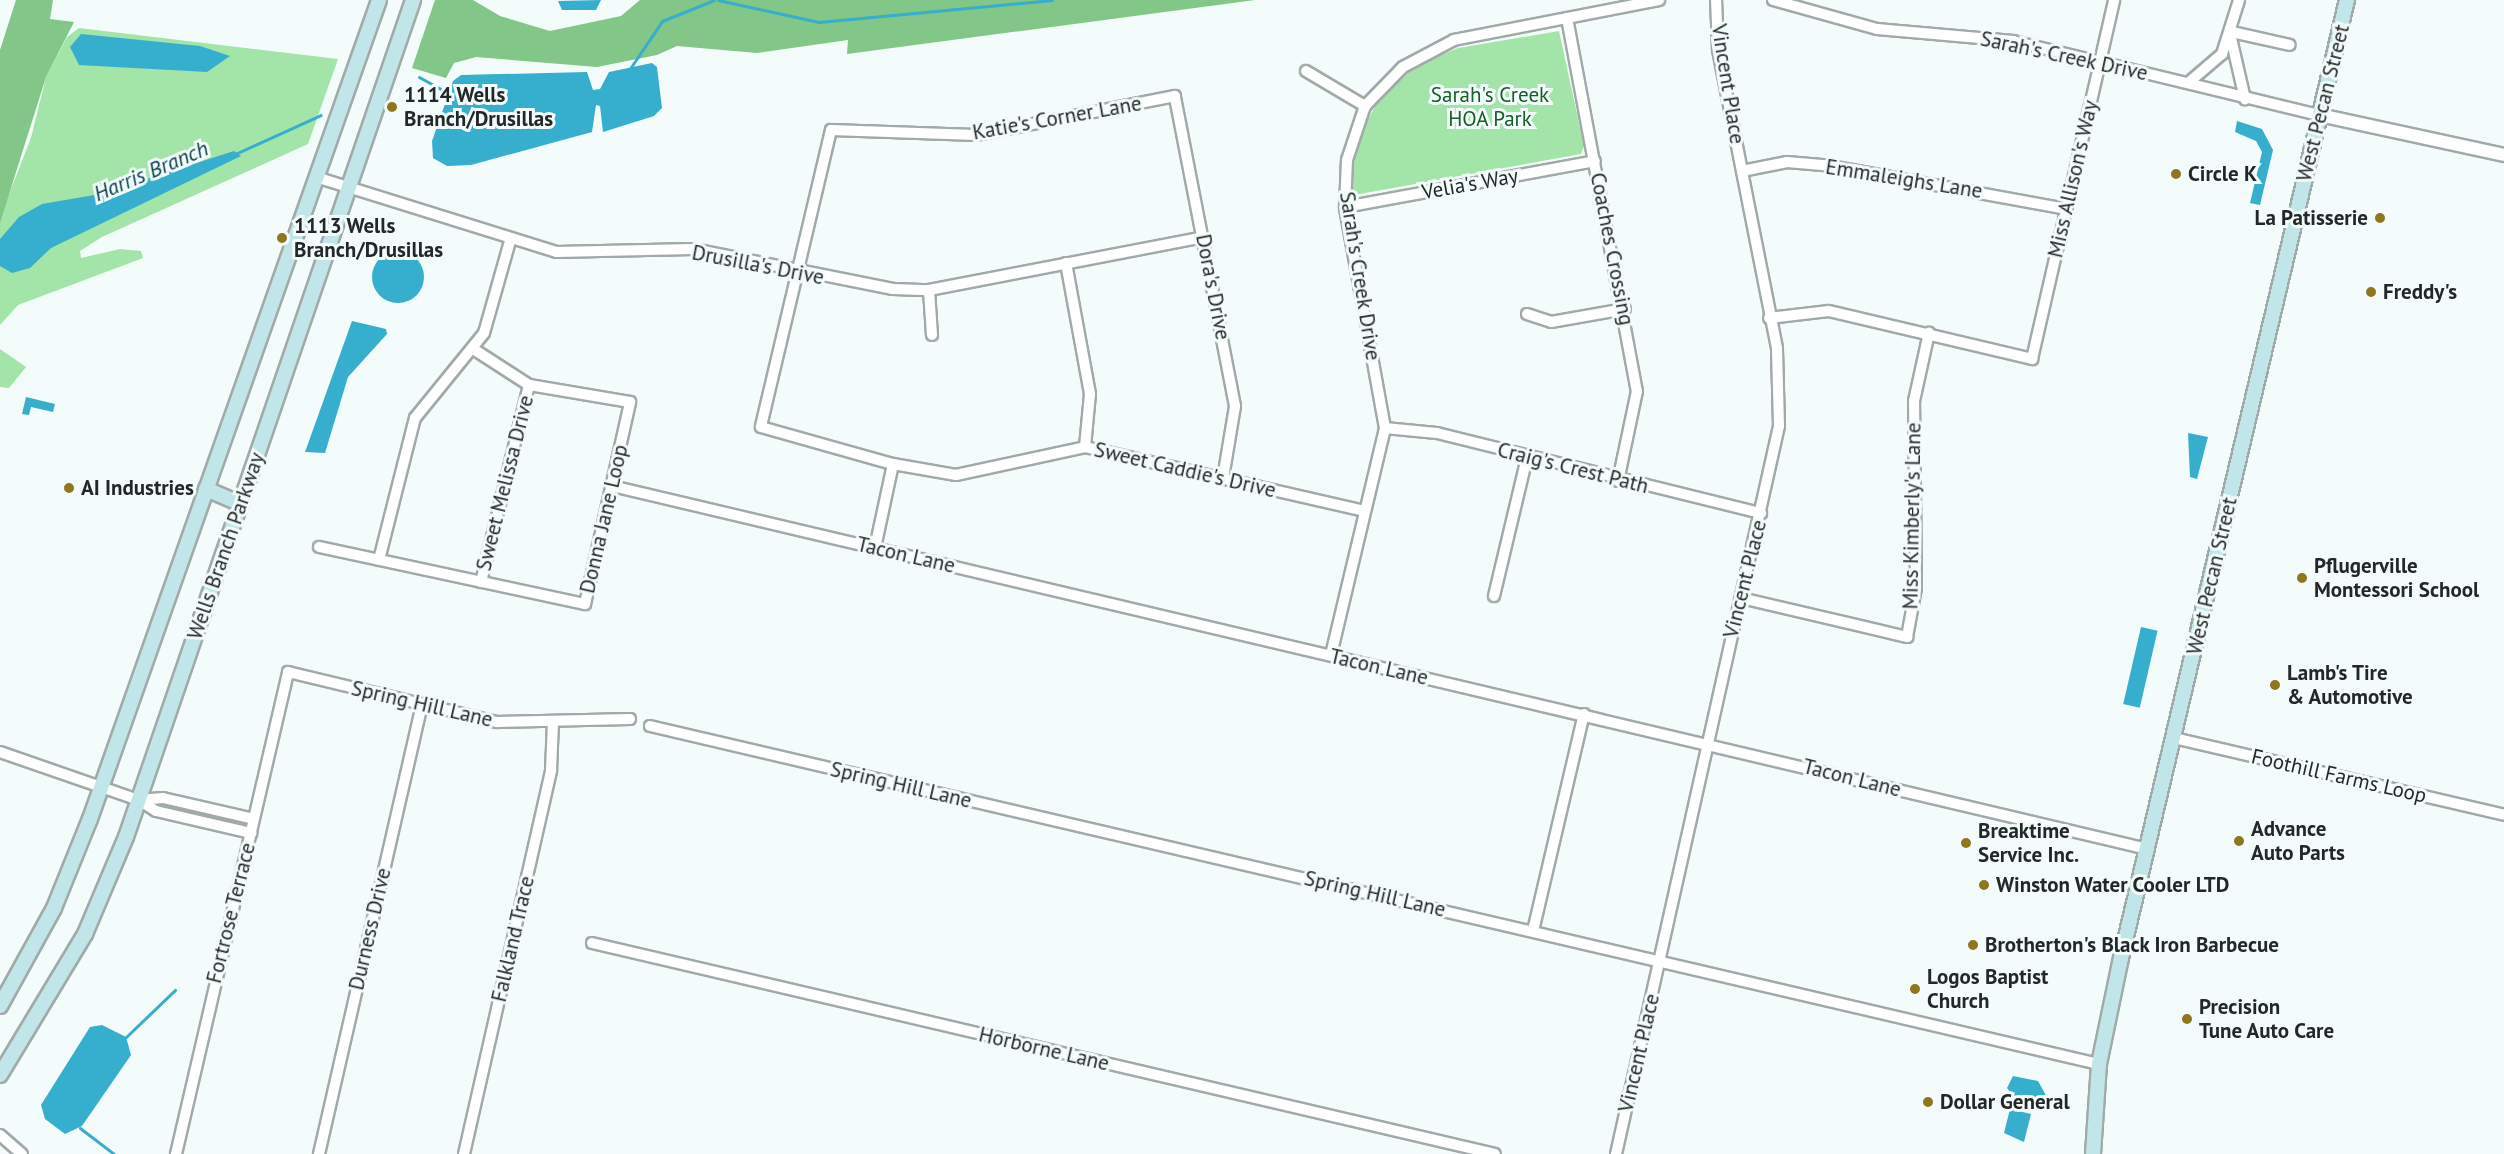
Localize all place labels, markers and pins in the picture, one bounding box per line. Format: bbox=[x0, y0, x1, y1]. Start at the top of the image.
place label: 1114 Wells Branch/Drusillas bbox=[404, 82, 553, 132]
marker: 1114 Wells Branch/Drusillas bbox=[385, 100, 399, 114]
place label: Circle K bbox=[2188, 161, 2257, 187]
marker: Circle K bbox=[2169, 167, 2183, 181]
place label: La Patisserie bbox=[2255, 205, 2368, 231]
marker: La Patisserie bbox=[2373, 211, 2387, 225]
place label: 1113 Wells Branch/Drusillas bbox=[294, 213, 443, 263]
marker: 1113 Wells Branch/Drusillas bbox=[275, 231, 289, 245]
place label: Freddy's bbox=[2383, 279, 2457, 305]
marker: Freddy's bbox=[2364, 285, 2378, 299]
place label: AI Industries bbox=[81, 475, 194, 501]
marker: AI Industries bbox=[62, 481, 76, 495]
place label: Pflugerville Montessori School bbox=[2314, 553, 2479, 603]
marker: Pflugerville Montessori School bbox=[2295, 571, 2309, 585]
place label: Lamb's Tire & Automotive bbox=[2287, 660, 2414, 710]
marker: Lamb's Tire & Automotive bbox=[2268, 678, 2282, 692]
place label: Advance Auto Parts bbox=[2251, 816, 2345, 866]
place label: Breaktime Service Inc. bbox=[1978, 818, 2079, 868]
marker: Advance Auto Parts bbox=[2232, 834, 2246, 848]
marker: Breaktime Service Inc. bbox=[1959, 836, 1973, 850]
place label: Winston Water Cooler LTD bbox=[1996, 872, 2230, 898]
marker: Winston Water Cooler LTD bbox=[1977, 878, 1991, 892]
place label: Brotherton's Black Iron Barbecue bbox=[1985, 932, 2280, 958]
marker: Brotherton's Black Iron Barbecue bbox=[1966, 938, 1980, 952]
place label: Logos Baptist Church bbox=[1927, 964, 2048, 1014]
marker: Logos Baptist Church bbox=[1908, 982, 1922, 996]
place label: Precision Tune Auto Care bbox=[2199, 994, 2335, 1044]
marker: Precision Tune Auto Care bbox=[2180, 1012, 2194, 1026]
place label: Dollar General bbox=[1940, 1089, 2070, 1115]
marker: Dollar General bbox=[1921, 1095, 1935, 1109]

